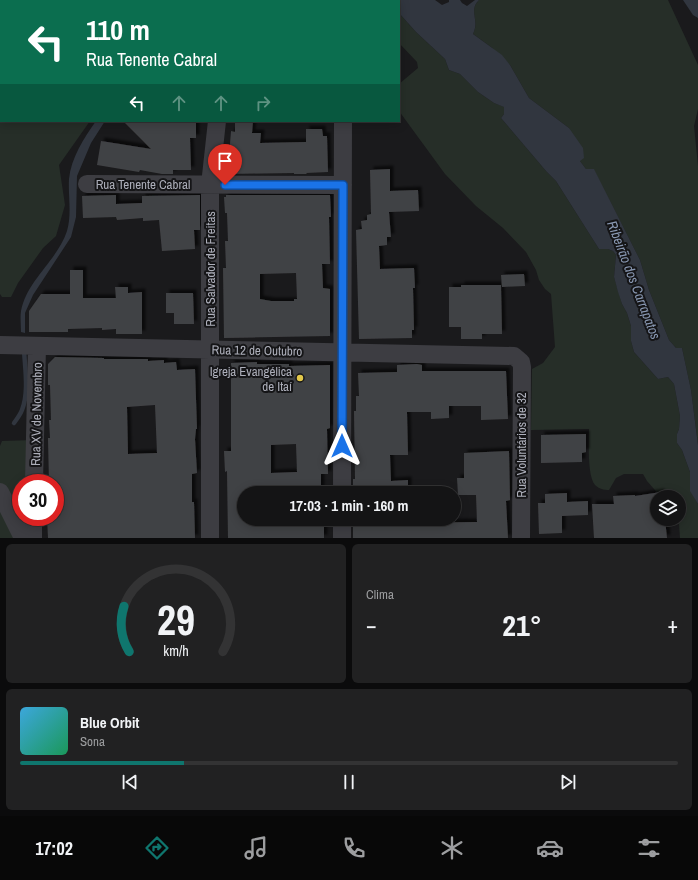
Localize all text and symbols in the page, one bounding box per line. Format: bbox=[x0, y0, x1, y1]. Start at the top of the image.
text: 110 m bbox=[86, 11, 150, 49]
icon: left bbox=[20, 16, 72, 68]
text: Rua Tenente Cabral bbox=[86, 47, 217, 72]
icon: left bbox=[126, 92, 148, 114]
icon: ahead bbox=[168, 92, 190, 114]
icon: ahead bbox=[210, 92, 232, 114]
icon: right bbox=[252, 92, 274, 114]
pin bbox=[208, 144, 242, 185]
icon: arrive bbox=[214, 150, 236, 172]
street label: Rua Tenente Cabral bbox=[96, 176, 190, 193]
street label: Rua Salvador de Freitas bbox=[202, 211, 219, 327]
water label: Ribeirão dos Carrapatos bbox=[603, 218, 665, 342]
street label: Rua 12 de Outubro bbox=[212, 341, 303, 360]
street label: Rua XV de Novembro bbox=[27, 362, 46, 466]
place label: Igreja Evangélica de Itaí bbox=[210, 363, 293, 395]
marker: Igreja Evangélica de Itaí bbox=[295, 373, 305, 383]
street label: Rua Voluntários de 32 bbox=[513, 392, 530, 498]
position arrow bbox=[321, 425, 363, 467]
speed limit sign: 30 bbox=[12, 474, 64, 526]
map controls bbox=[650, 490, 686, 526]
button: layers bbox=[650, 490, 686, 526]
text: 17:03 · 1 min · 160 m bbox=[290, 495, 408, 516]
text: Clima bbox=[366, 586, 394, 603]
text: 29 bbox=[157, 591, 195, 647]
text: 21° bbox=[502, 605, 542, 645]
text: − bbox=[366, 610, 377, 640]
text: + bbox=[667, 610, 678, 640]
text: km/h bbox=[163, 640, 189, 659]
text: Blue Orbit bbox=[80, 712, 139, 733]
text: Sona bbox=[80, 733, 105, 750]
icon: previous bbox=[119, 771, 141, 793]
icon: pause bbox=[338, 771, 360, 793]
icon: next bbox=[557, 771, 579, 793]
icon: directions bbox=[143, 834, 171, 862]
icon: music bbox=[242, 834, 270, 862]
icon: phone bbox=[340, 834, 368, 862]
icon: climate bbox=[438, 834, 466, 862]
icon: car bbox=[536, 834, 564, 862]
icon: filters bbox=[635, 834, 663, 862]
text: 17:02 bbox=[35, 836, 73, 861]

